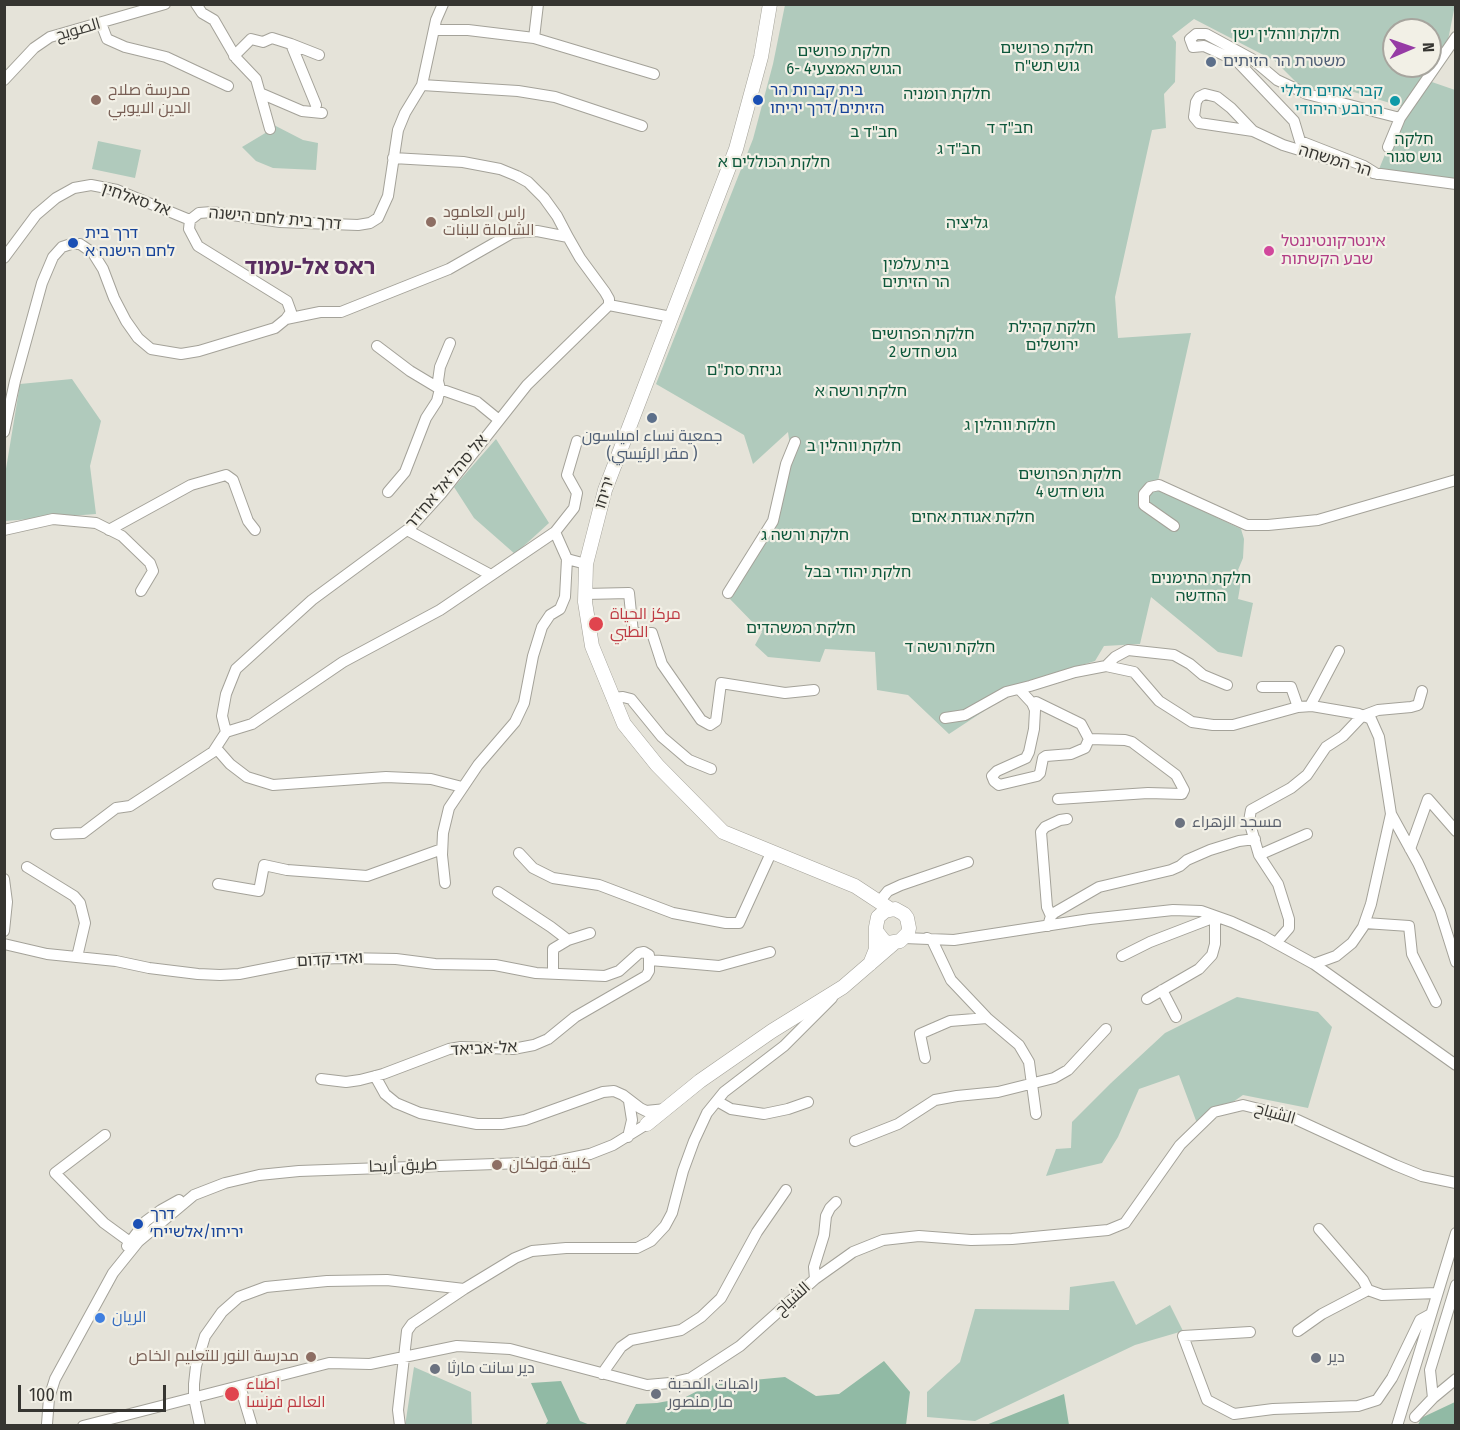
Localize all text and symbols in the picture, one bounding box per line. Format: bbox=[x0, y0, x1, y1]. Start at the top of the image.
street label: الصويح bbox=[53, 14, 103, 46]
north arrow bbox=[1382, 18, 1442, 78]
park label: חלקת ווהלין ישן bbox=[1232, 25, 1340, 45]
park label: חלקת פרושים גוש תש"ח bbox=[1000, 39, 1094, 77]
park label: חלקת פרושים הגוש האמצעי4 -6 bbox=[786, 42, 902, 80]
text: N bbox=[1419, 42, 1438, 53]
place label: משטרת הר הזיתים bbox=[1223, 52, 1346, 72]
marker: משטרת הר הזיתים bbox=[1204, 55, 1218, 69]
place label: مدرسة صلاح الدين الايوبي bbox=[108, 81, 191, 119]
place label: בית קברות הר הזיתים/דרך יריחו bbox=[770, 81, 885, 119]
place label: קבר אחים חללי הרובע היהודי bbox=[1280, 82, 1383, 120]
park label: חלקת רומניה bbox=[903, 85, 991, 105]
marker: مدرسة صلاح الدين الايوبي bbox=[89, 93, 103, 107]
marker: בית קברות הר הזיתים/דרך יריחו bbox=[751, 93, 765, 107]
marker: קבר אחים חללי הרובע היהודי bbox=[1388, 94, 1402, 108]
park label: חב"ד ד bbox=[987, 119, 1033, 139]
park label: חב"ד ב bbox=[850, 123, 898, 143]
park label: חלקה גוש סגור bbox=[1386, 130, 1442, 168]
park label: חב"ד ג bbox=[937, 140, 981, 160]
street label: הר המשחה bbox=[1296, 141, 1374, 181]
park label: חלקת הכוללים א bbox=[718, 153, 830, 173]
street label: אל סאלחין bbox=[99, 179, 173, 221]
place label: راس العامود الشاملة للبنات bbox=[443, 203, 534, 241]
street label: דרך בית לחם הישנה bbox=[208, 204, 342, 234]
park label: גליציה bbox=[946, 214, 988, 234]
marker: راس العامود الشاملة للبنات bbox=[424, 215, 438, 229]
place label: דרך בית לחם הישנה א bbox=[85, 224, 175, 262]
place label: אינטרקונטיננטל שבע הקשתות bbox=[1281, 232, 1386, 270]
marker: דרך בית לחם הישנה א bbox=[66, 236, 80, 250]
marker: אינטרקונטיננטל שבע הקשתות bbox=[1262, 244, 1276, 258]
district label: ראס אל-עמוד bbox=[245, 255, 375, 281]
park label: בית עלמין הר הזיתים bbox=[882, 255, 950, 293]
park label: חלקת קהילת ירושלים bbox=[1008, 318, 1096, 356]
park label: חלקת הפרושים גוש חדש 2 bbox=[871, 325, 975, 363]
park label: גניזת סת"ם bbox=[707, 361, 781, 381]
park label: חלקת ורשה א bbox=[815, 382, 907, 402]
marker: جمعية نساء اميلسون (مقر الرئيسي ) bbox=[645, 411, 659, 425]
park label: חלקת ווהלין ג bbox=[964, 416, 1056, 436]
place label: جمعية نساء اميلسون (مقر الرئيسي ) bbox=[582, 427, 722, 465]
street label: אל סהל אל אח'דר bbox=[402, 431, 492, 533]
park label: חלקת ווהלין ב bbox=[807, 437, 901, 457]
park label: חלקת הפרושים גוש חדש 4 bbox=[1018, 465, 1122, 503]
street label: יריחו bbox=[591, 474, 619, 512]
park label: חלקת אגודת אחים bbox=[911, 508, 1035, 528]
park label: חלקת ורשה ג bbox=[761, 526, 849, 546]
park label: חלקת יהודי בבל bbox=[805, 563, 911, 583]
park label: חלקת התימנים החדשה bbox=[1151, 569, 1251, 607]
place label: مركز الحياة الطبي bbox=[610, 605, 681, 643]
marker: مركز الحياة الطبي bbox=[587, 615, 605, 633]
park label: חלקת המשהדים bbox=[746, 619, 856, 639]
park label: חלקת ורשה ד bbox=[905, 638, 995, 658]
place label: مسجد الزهراء bbox=[1192, 813, 1282, 833]
marker: مسجد الزهراء bbox=[1173, 816, 1187, 830]
street label: ואדי קדום bbox=[296, 949, 364, 971]
street label: אל-אביאד bbox=[450, 1038, 518, 1060]
street label: الشياح bbox=[1253, 1099, 1297, 1129]
street label: طريق أريحا bbox=[368, 1155, 438, 1177]
place label: كلية فولكان bbox=[509, 1155, 591, 1175]
marker: كلية فولكان bbox=[490, 1158, 504, 1172]
place label: דרך יריחו/אלשייח׳ bbox=[150, 1205, 243, 1243]
marker: דרך יריחו/אלשייח׳ bbox=[131, 1217, 145, 1231]
street label: الشياح bbox=[771, 1278, 815, 1320]
place label: الريان bbox=[112, 1308, 146, 1328]
marker: الريان bbox=[93, 1311, 107, 1325]
place label: مدرسة النور للتعليم الخاص bbox=[129, 1347, 299, 1367]
place label: دير bbox=[1328, 1348, 1345, 1368]
marker: مدرسة النور للتعليم الخاص bbox=[304, 1350, 318, 1364]
marker: دير bbox=[1309, 1351, 1323, 1365]
place label: دير سانت مارثا bbox=[447, 1359, 535, 1379]
marker: دير سانت مارثا bbox=[428, 1362, 442, 1376]
scale bar bbox=[21, 1373, 170, 1411]
place label: اطباء العالم فرنسا bbox=[246, 1375, 326, 1413]
place label: راهبات المحبة مار منصور bbox=[668, 1375, 758, 1413]
text: 100 m bbox=[29, 1384, 73, 1406]
marker: اطباء العالم فرنسا bbox=[223, 1385, 241, 1403]
marker: راهبات المحبة مار منصور bbox=[649, 1387, 663, 1401]

